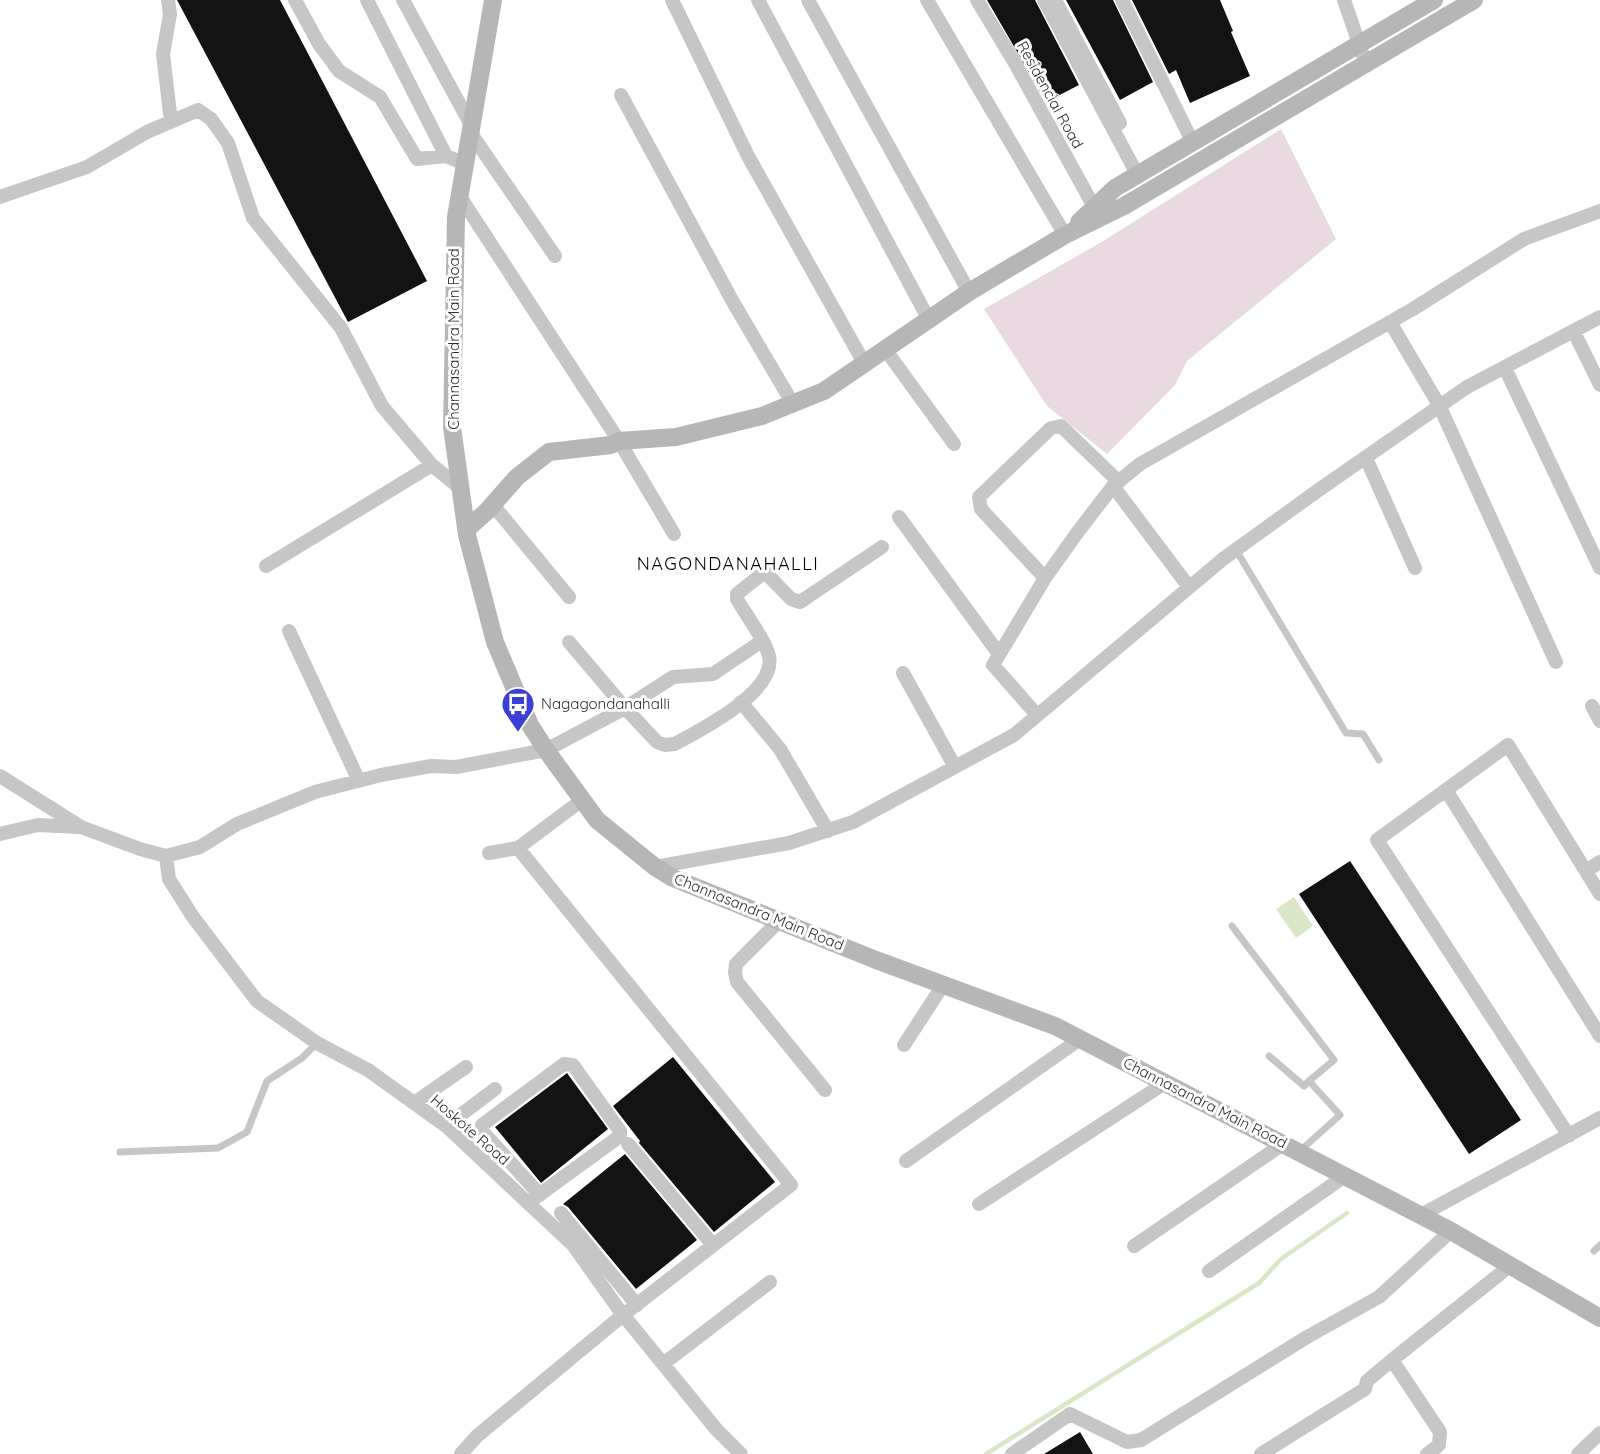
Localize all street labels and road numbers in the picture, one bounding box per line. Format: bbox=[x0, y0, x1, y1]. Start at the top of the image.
street label: Residencial Road bbox=[1013, 38, 1088, 152]
street label: Channasandra Main Road bbox=[444, 248, 463, 430]
street label: Channasandra Main Road bbox=[672, 869, 847, 954]
street label: Channasandra Main Road bbox=[1120, 1053, 1290, 1152]
street label: Hoskote Road bbox=[427, 1090, 514, 1169]

